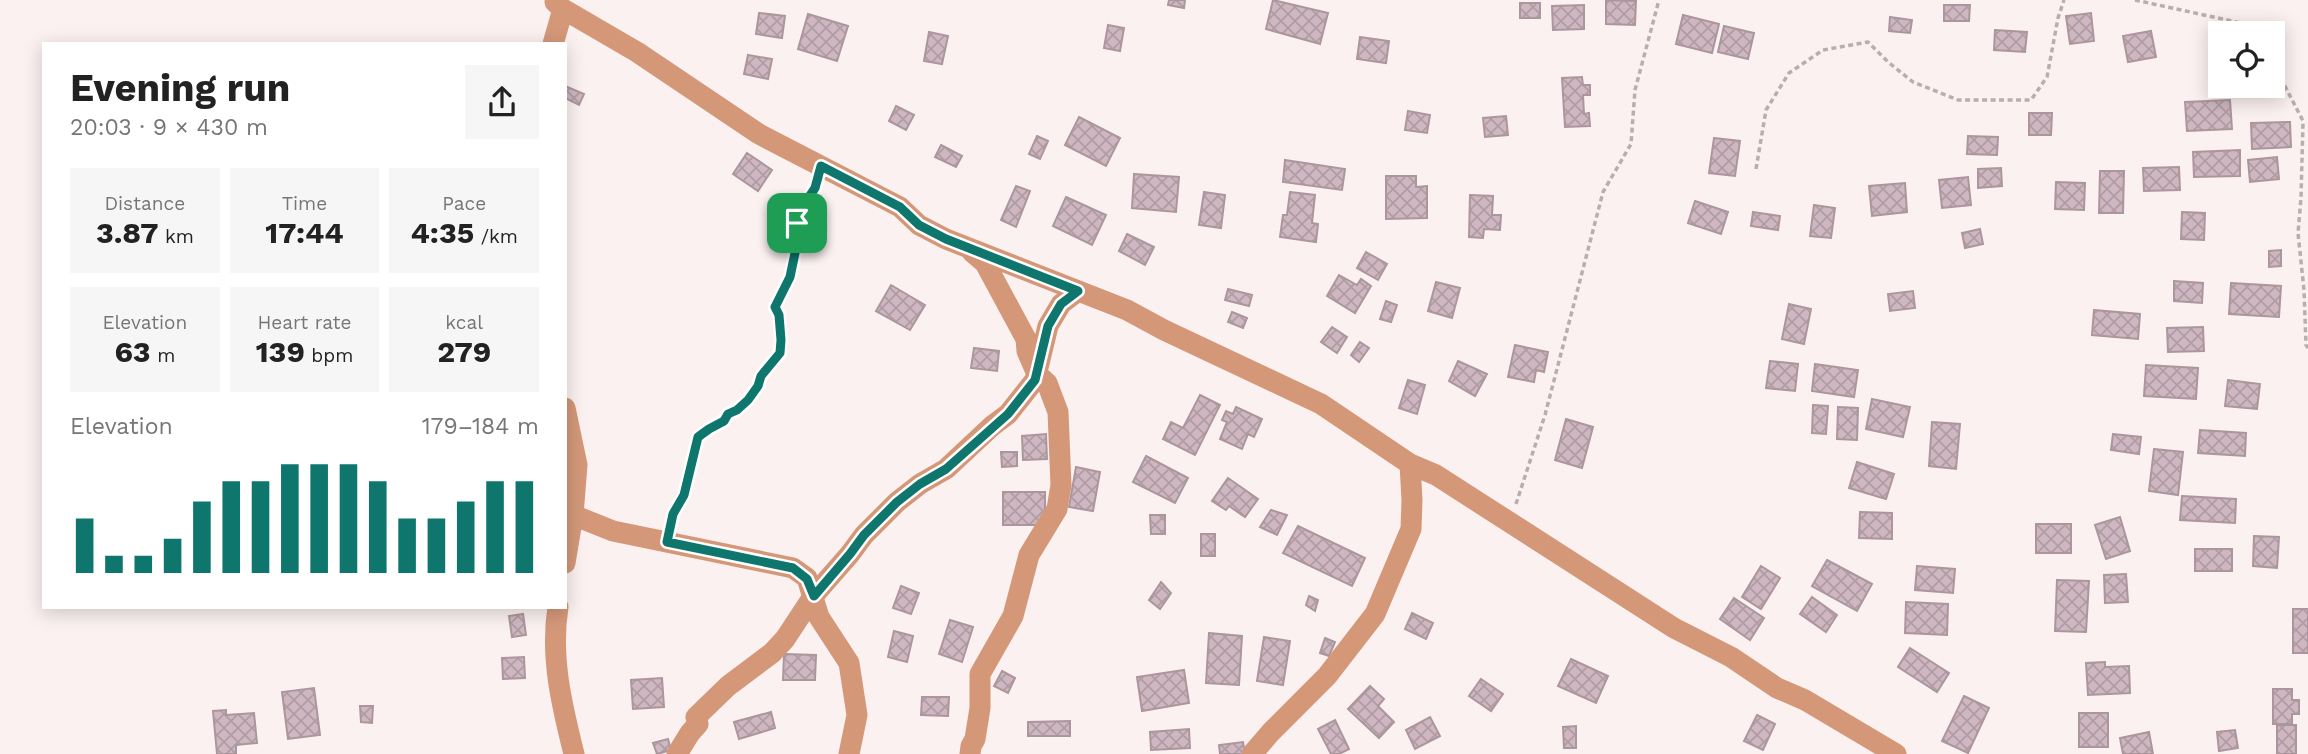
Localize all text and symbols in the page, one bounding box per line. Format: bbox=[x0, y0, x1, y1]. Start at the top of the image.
map controls bbox=[2208, 21, 2285, 98]
button: locate bbox=[2208, 21, 2285, 98]
button: share bbox=[465, 65, 539, 139]
text: Evening run bbox=[70, 66, 290, 110]
text: 20:03 · 9 × 430 m bbox=[70, 114, 268, 141]
text: Distance bbox=[104, 192, 185, 215]
text: Time bbox=[282, 192, 327, 215]
text: Pace bbox=[442, 192, 486, 215]
pin bbox=[767, 193, 827, 253]
icon: arrive bbox=[778, 204, 816, 242]
text: 3.87 bbox=[96, 215, 158, 250]
text: 17:44 bbox=[265, 215, 344, 250]
text: 4:35 bbox=[410, 215, 474, 250]
text: km bbox=[158, 225, 194, 248]
text: /km bbox=[474, 225, 518, 248]
text: Elevation bbox=[102, 311, 187, 334]
text: Heart rate bbox=[258, 311, 351, 334]
text: kcal bbox=[445, 311, 483, 334]
text: 63 bbox=[114, 334, 151, 369]
text: 139 bbox=[256, 334, 305, 369]
text: 279 bbox=[437, 334, 491, 369]
text: m bbox=[151, 344, 175, 367]
text: bpm bbox=[305, 344, 353, 367]
text: Elevation bbox=[70, 413, 173, 440]
text: 179–184 m bbox=[422, 413, 539, 440]

